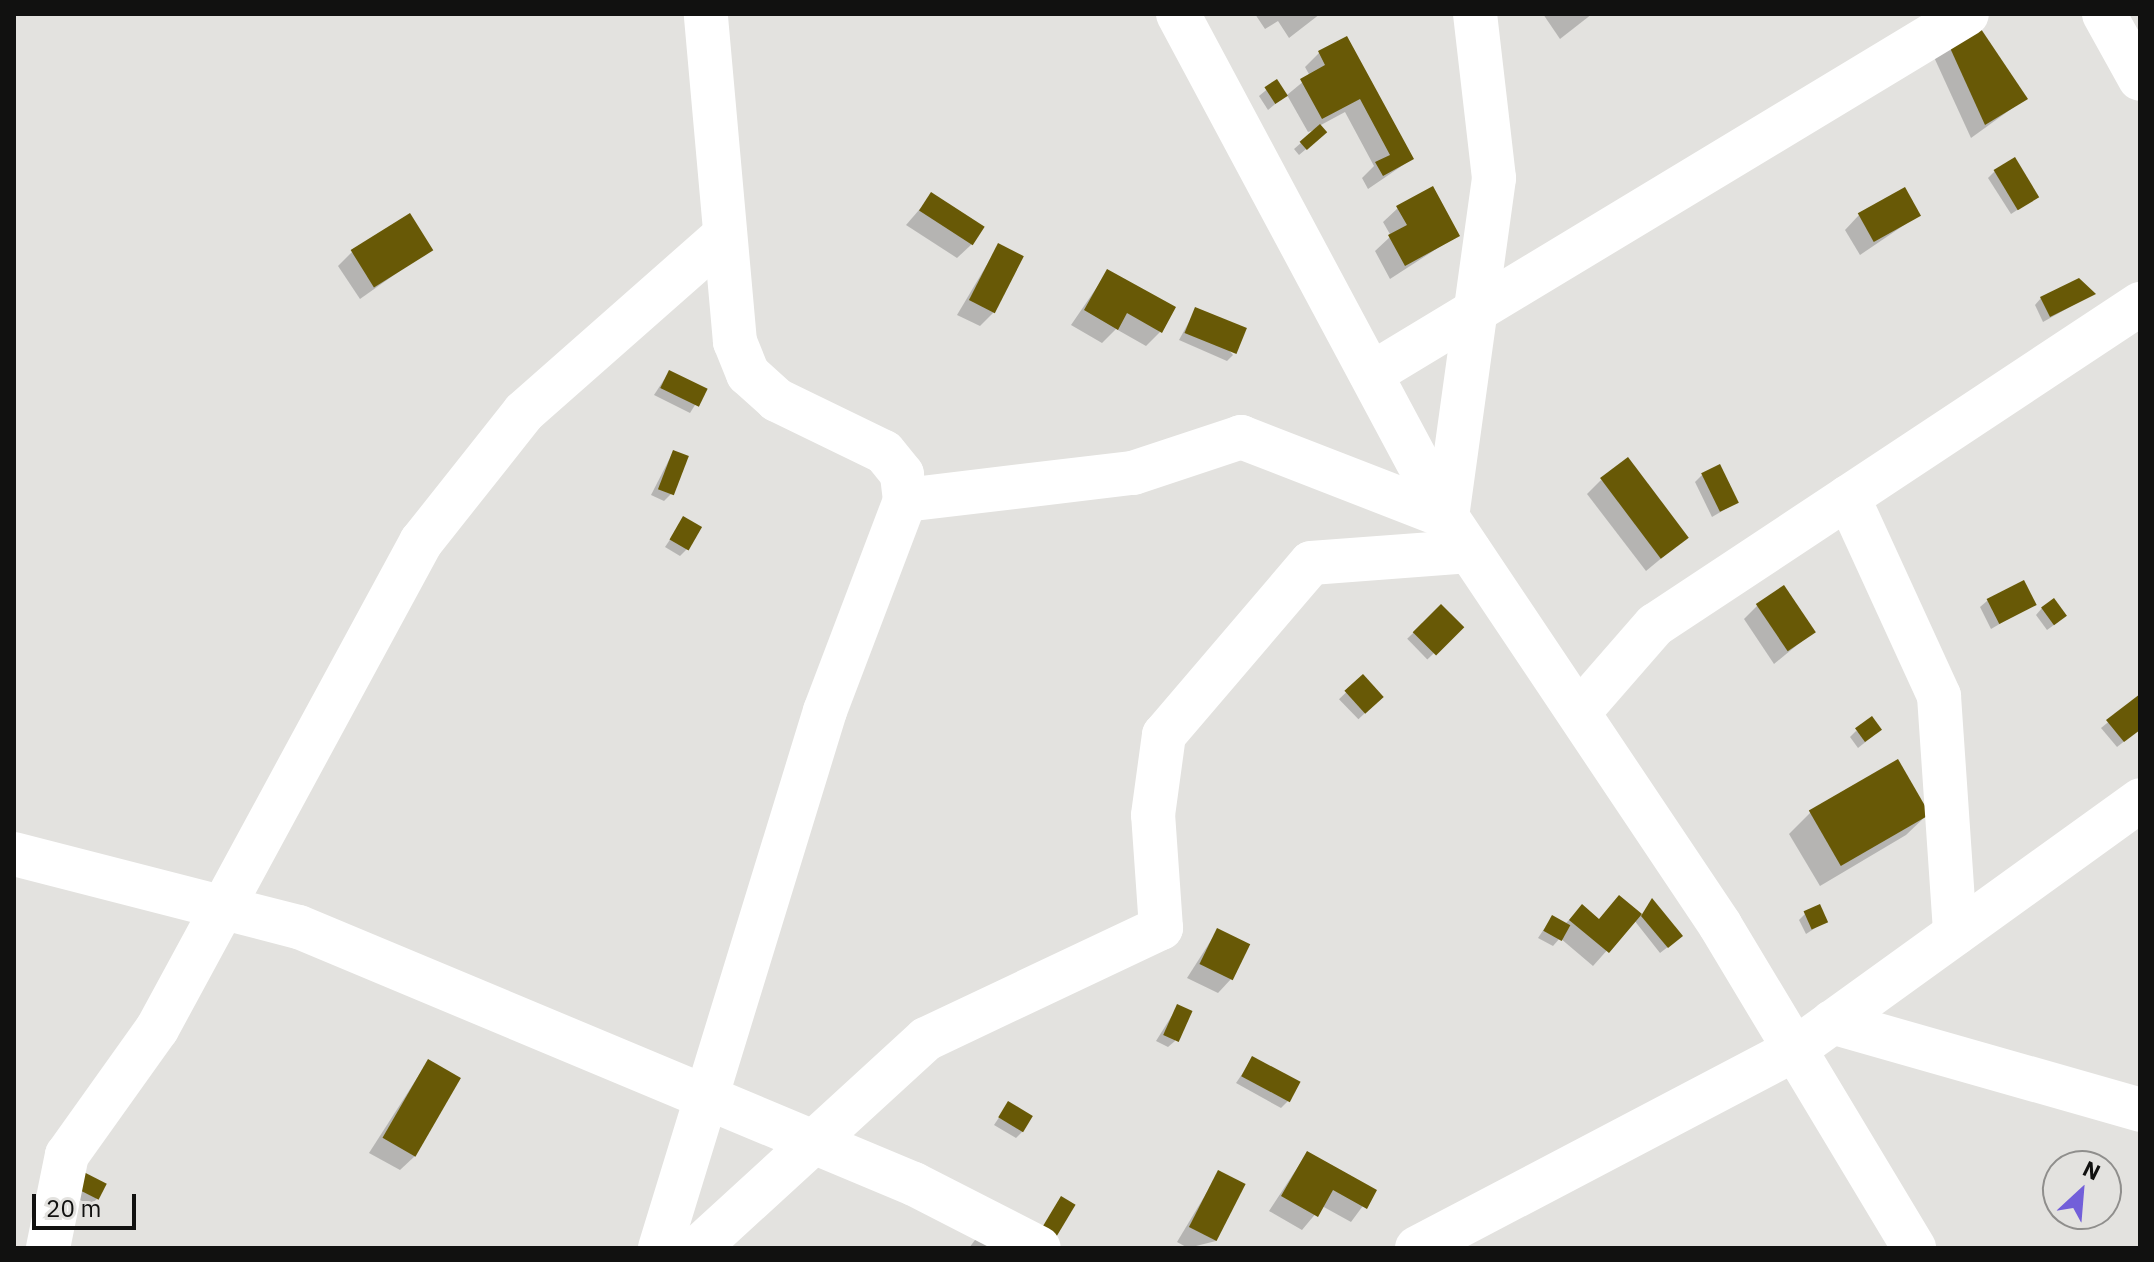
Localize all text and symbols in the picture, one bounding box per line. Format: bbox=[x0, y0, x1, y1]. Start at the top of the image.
north arrow bbox=[2042, 1150, 2122, 1230]
text: N bbox=[2078, 1153, 2105, 1186]
scale bar bbox=[36, 1178, 140, 1228]
text: 20 m bbox=[46, 1192, 101, 1224]

